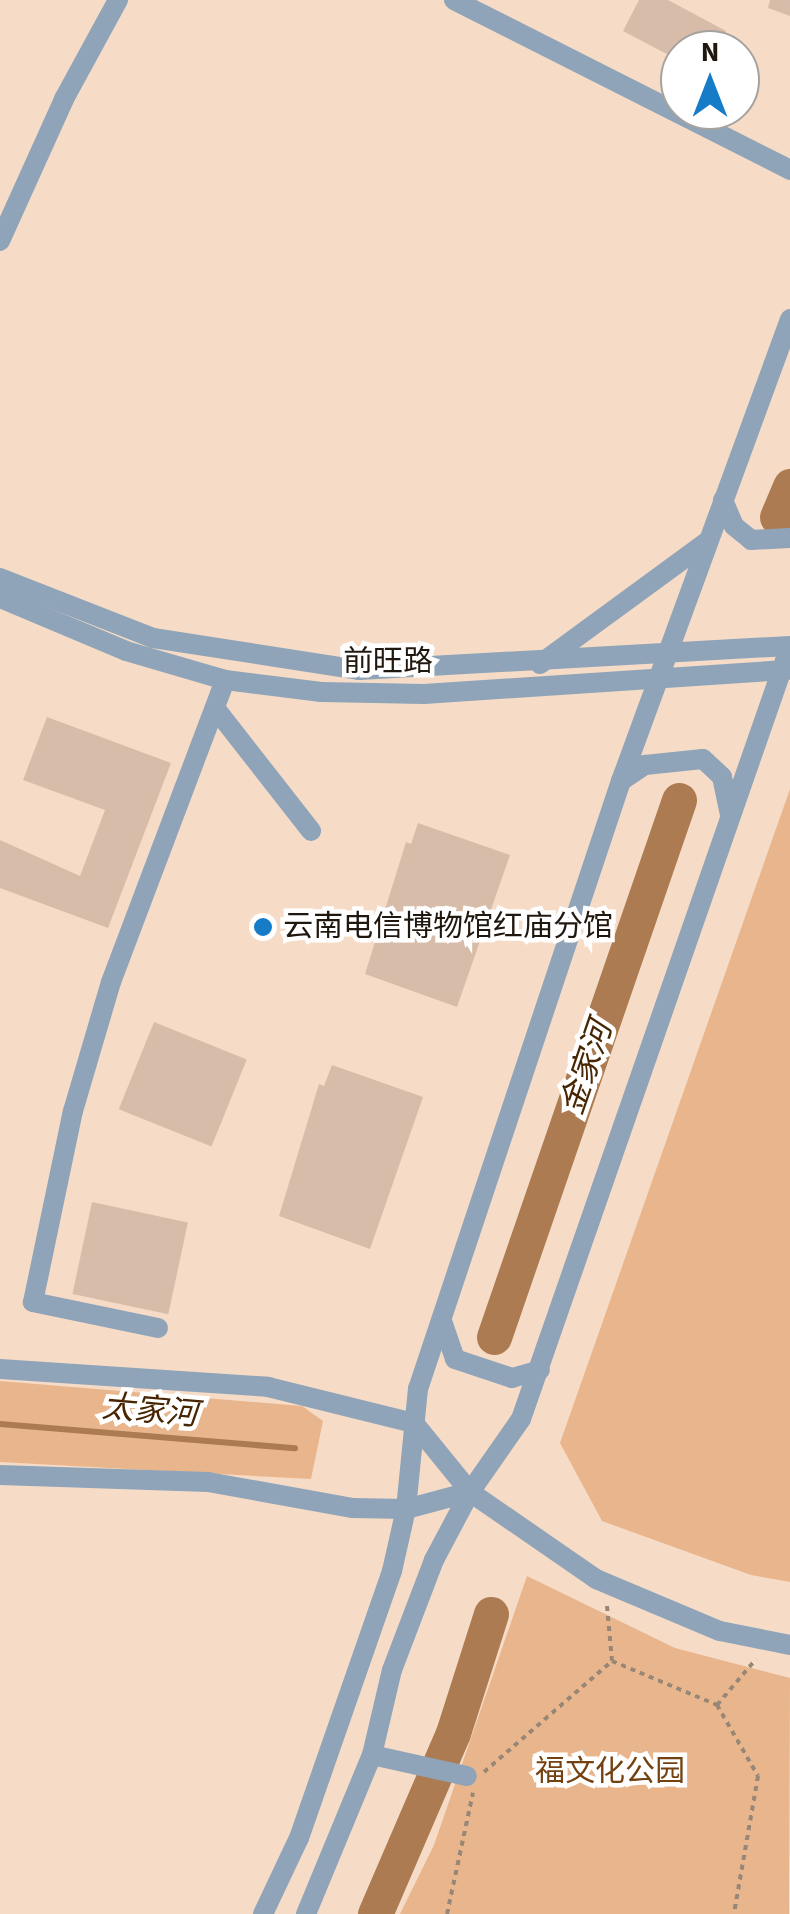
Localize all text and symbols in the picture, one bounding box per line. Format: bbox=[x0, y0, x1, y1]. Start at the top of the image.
north arrow bbox=[660, 30, 760, 130]
text: N bbox=[701, 32, 719, 72]
street label: 前旺路 bbox=[343, 644, 433, 680]
place label: 云南电信博物馆红庙分馆 bbox=[283, 909, 613, 945]
marker: 云南电信博物馆红庙分馆 bbox=[252, 916, 274, 938]
water label: 金家河 bbox=[553, 1016, 621, 1120]
water label: 太家河 bbox=[101, 1388, 199, 1434]
park label: 福文化公园 bbox=[535, 1754, 685, 1790]

